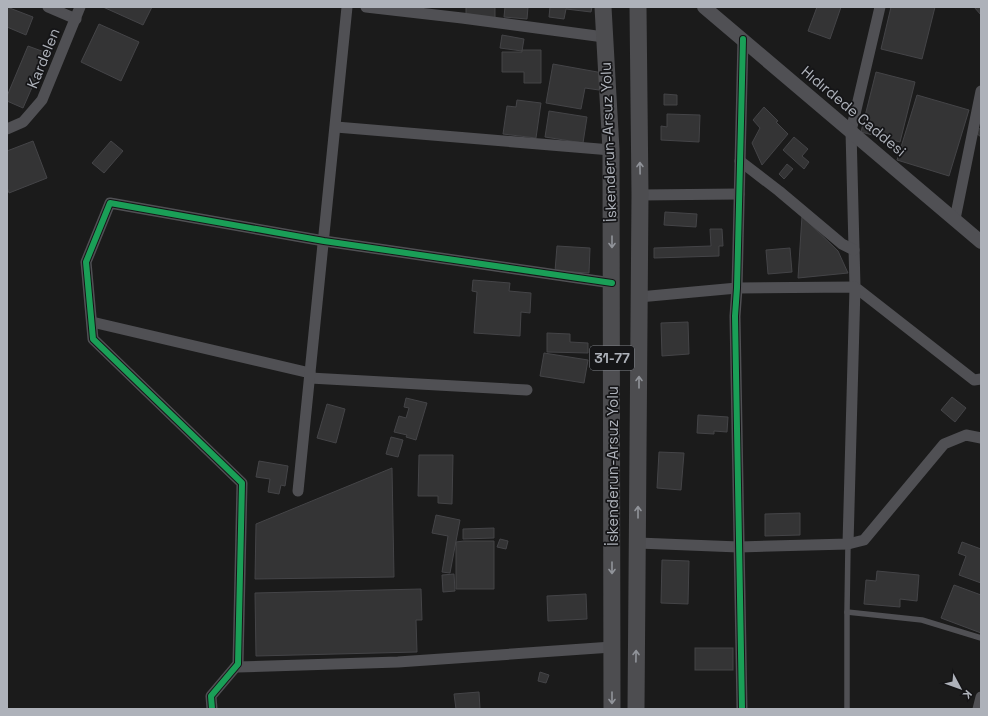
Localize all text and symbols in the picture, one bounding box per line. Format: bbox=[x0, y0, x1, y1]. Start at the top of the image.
street label: Kardelen bbox=[22, 25, 64, 91]
street label: İskenderun-Arsuz Yolu bbox=[596, 62, 620, 222]
street label: Hıdırdede Caddesi bbox=[798, 62, 910, 160]
one-way arrow bbox=[636, 162, 644, 175]
one-way arrow bbox=[608, 235, 616, 248]
road number: 31-77 bbox=[590, 346, 634, 370]
one-way arrow bbox=[635, 376, 643, 389]
street label: İskenderun-Arsuz Yolu bbox=[603, 386, 622, 546]
one-way arrow bbox=[634, 506, 642, 519]
one-way arrow bbox=[608, 561, 616, 574]
one-way arrow bbox=[633, 650, 640, 663]
north arrow bbox=[940, 668, 980, 708]
text: K bbox=[960, 687, 975, 702]
one-way arrow bbox=[608, 691, 616, 704]

